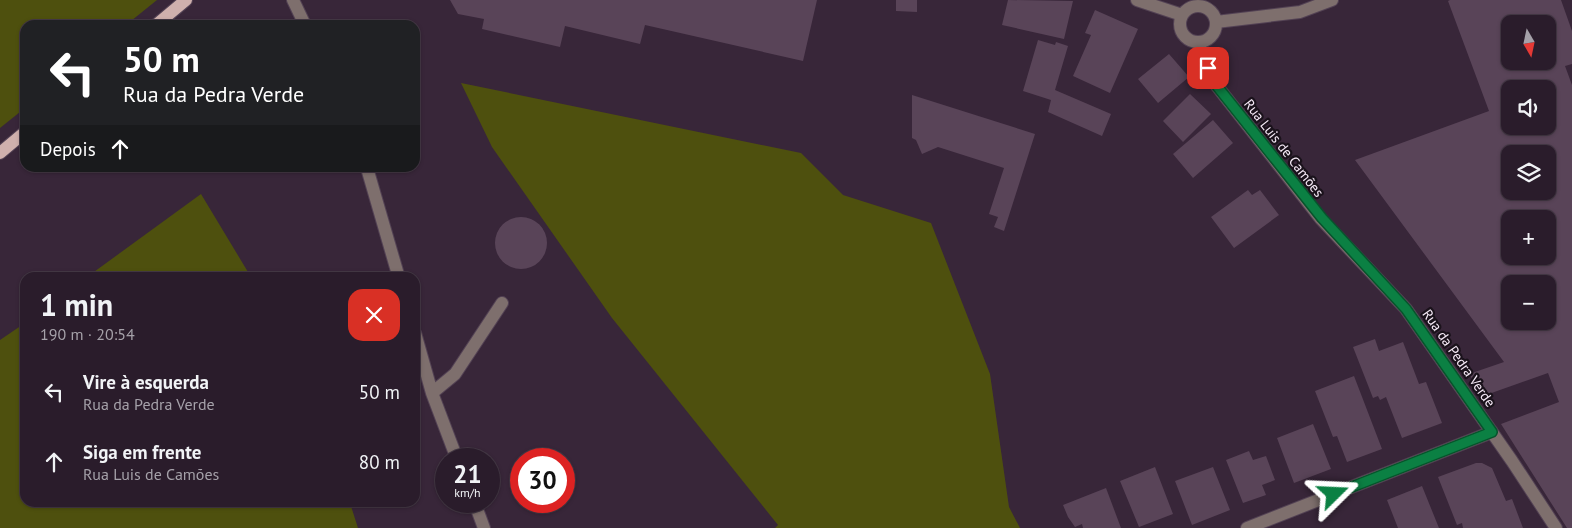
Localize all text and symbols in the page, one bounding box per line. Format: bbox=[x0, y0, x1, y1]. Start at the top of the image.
north arrow bbox=[1501, 15, 1556, 70]
map controls bbox=[1501, 15, 1556, 330]
text: 50 m bbox=[123, 36, 200, 82]
icon: left bbox=[40, 40, 105, 105]
pin bbox=[1187, 47, 1229, 89]
icon: arrive bbox=[1194, 54, 1222, 82]
text: Rua da Pedra Verde bbox=[123, 80, 304, 108]
button: sound bbox=[1501, 80, 1556, 135]
street label: Rua Luis de Camões bbox=[1240, 95, 1328, 201]
icon: ahead bbox=[106, 135, 134, 163]
text: Depois bbox=[40, 137, 96, 161]
button: layers bbox=[1501, 145, 1556, 200]
button: + bbox=[1501, 210, 1556, 265]
button: − bbox=[1501, 275, 1556, 330]
text: 1 min bbox=[40, 285, 113, 324]
button: close bbox=[348, 289, 400, 341]
street label: Rua da Pedra Verde bbox=[1419, 306, 1499, 410]
text: 190 m · 20:54 bbox=[40, 324, 135, 344]
text: Vire à esquerda bbox=[83, 370, 209, 394]
icon: left bbox=[40, 378, 68, 406]
text: 50 m bbox=[359, 380, 400, 404]
text: Rua da Pedra Verde bbox=[83, 394, 215, 414]
text: Siga em frente bbox=[83, 440, 201, 464]
icon: ahead bbox=[40, 448, 68, 476]
speed limit sign: 30 bbox=[510, 448, 575, 513]
text: 80 m bbox=[359, 450, 400, 474]
text: 21 bbox=[453, 458, 482, 490]
text: Rua Luis de Camões bbox=[83, 464, 219, 484]
position arrow bbox=[1307, 467, 1359, 519]
text: km/h bbox=[454, 485, 481, 500]

